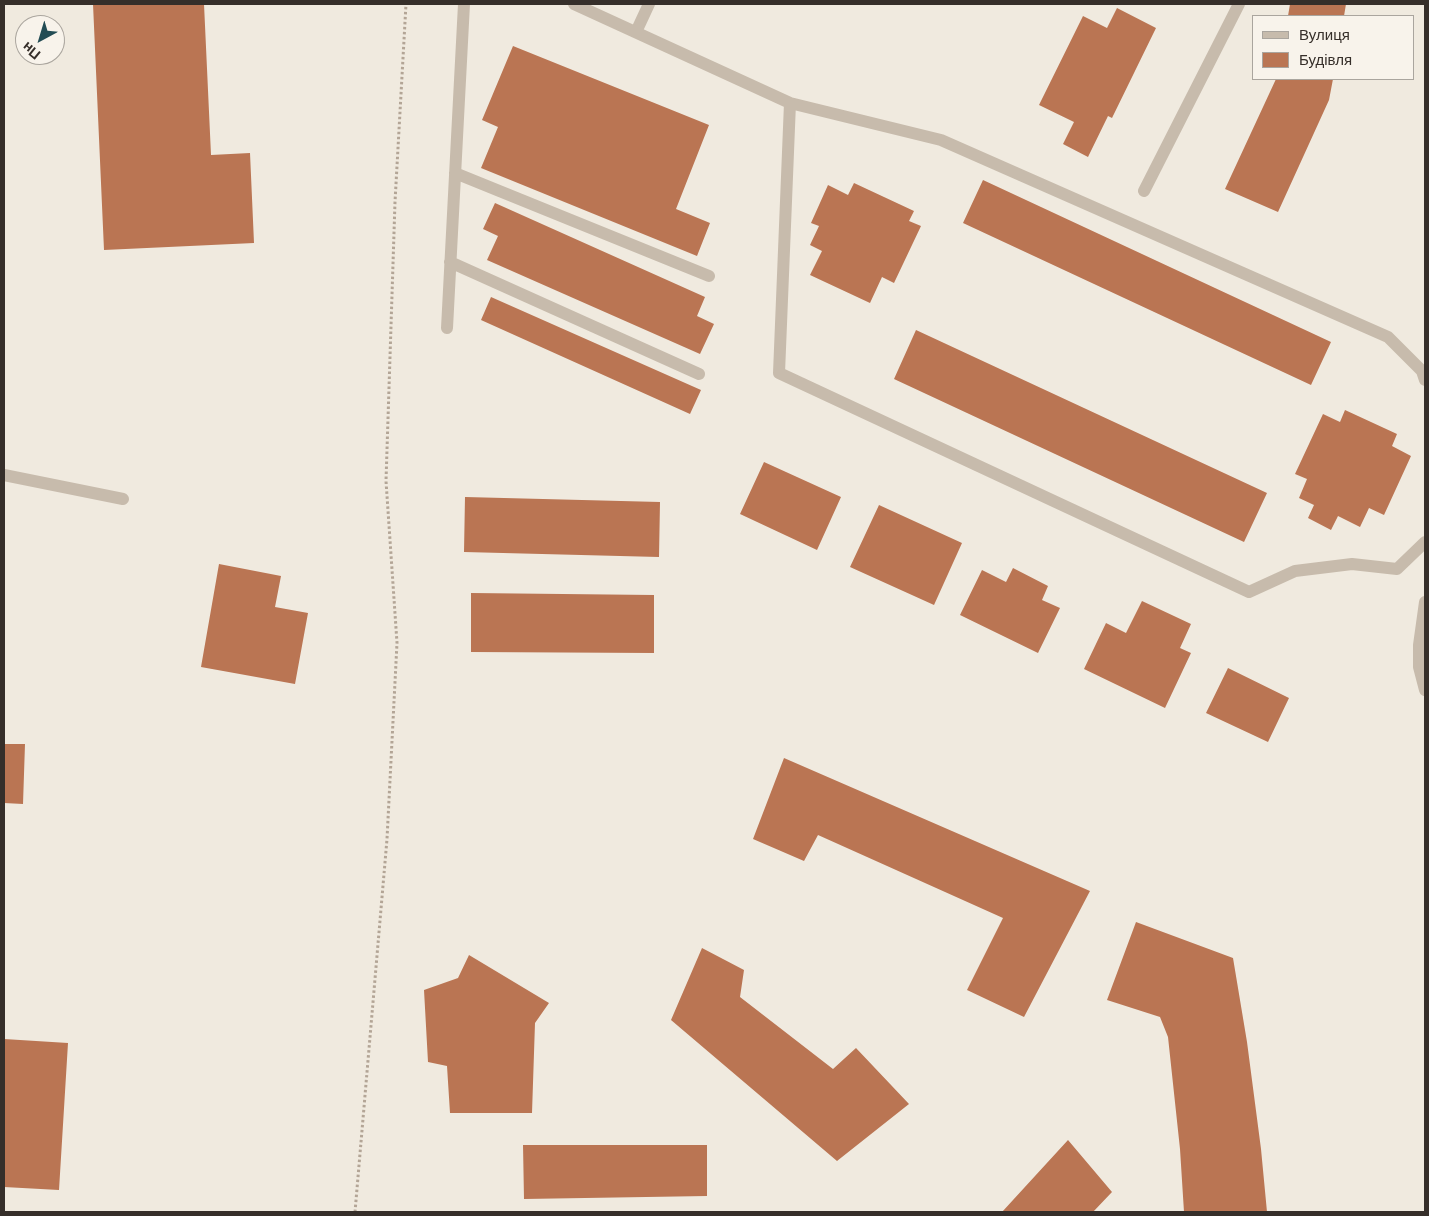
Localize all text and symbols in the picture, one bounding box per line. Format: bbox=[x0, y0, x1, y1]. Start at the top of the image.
north arrow bbox=[15, 15, 65, 65]
legend bbox=[1252, 15, 1414, 80]
text: Вулиця bbox=[1299, 26, 1350, 43]
text: Пн bbox=[19, 39, 43, 63]
text: Будівля bbox=[1299, 51, 1352, 68]

